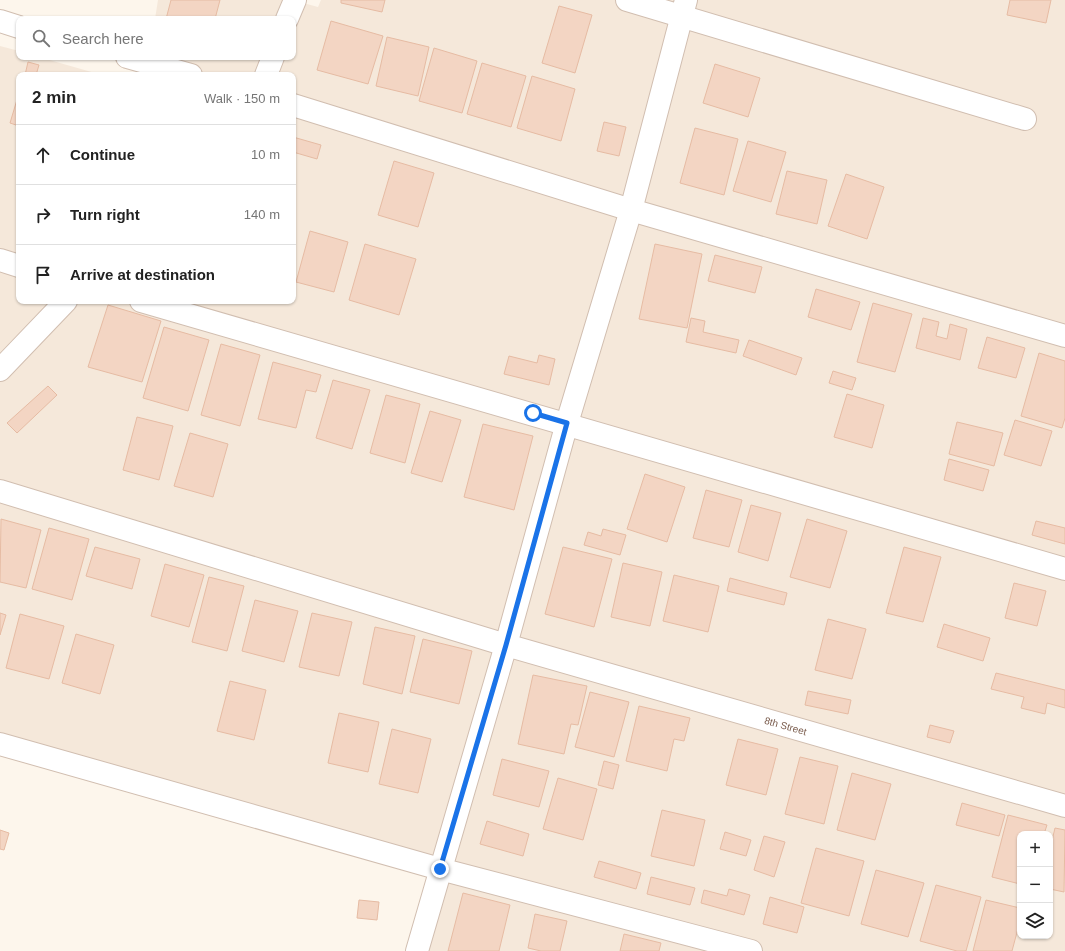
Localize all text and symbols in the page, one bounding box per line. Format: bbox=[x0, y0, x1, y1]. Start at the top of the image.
search box bbox=[16, 16, 296, 60]
icon: search bbox=[30, 27, 52, 49]
text: Search here bbox=[62, 30, 144, 47]
text: 2 min bbox=[32, 88, 76, 107]
text: Walk · 150 m bbox=[204, 91, 280, 106]
icon: ahead bbox=[32, 144, 54, 166]
text: Continue bbox=[70, 146, 135, 163]
text: 10 m bbox=[251, 147, 280, 162]
icon: right bbox=[32, 204, 54, 226]
text: Turn right bbox=[70, 206, 140, 223]
text: 140 m bbox=[244, 207, 280, 222]
icon: arrive bbox=[32, 264, 54, 286]
text: Arrive at destination bbox=[70, 266, 215, 283]
route start bbox=[524, 404, 542, 422]
street label: 8th Street bbox=[763, 714, 808, 737]
map controls bbox=[1017, 831, 1053, 939]
button: + bbox=[1017, 831, 1053, 867]
route end bbox=[431, 860, 449, 878]
button: − bbox=[1017, 867, 1053, 903]
button: layers bbox=[1017, 903, 1053, 939]

